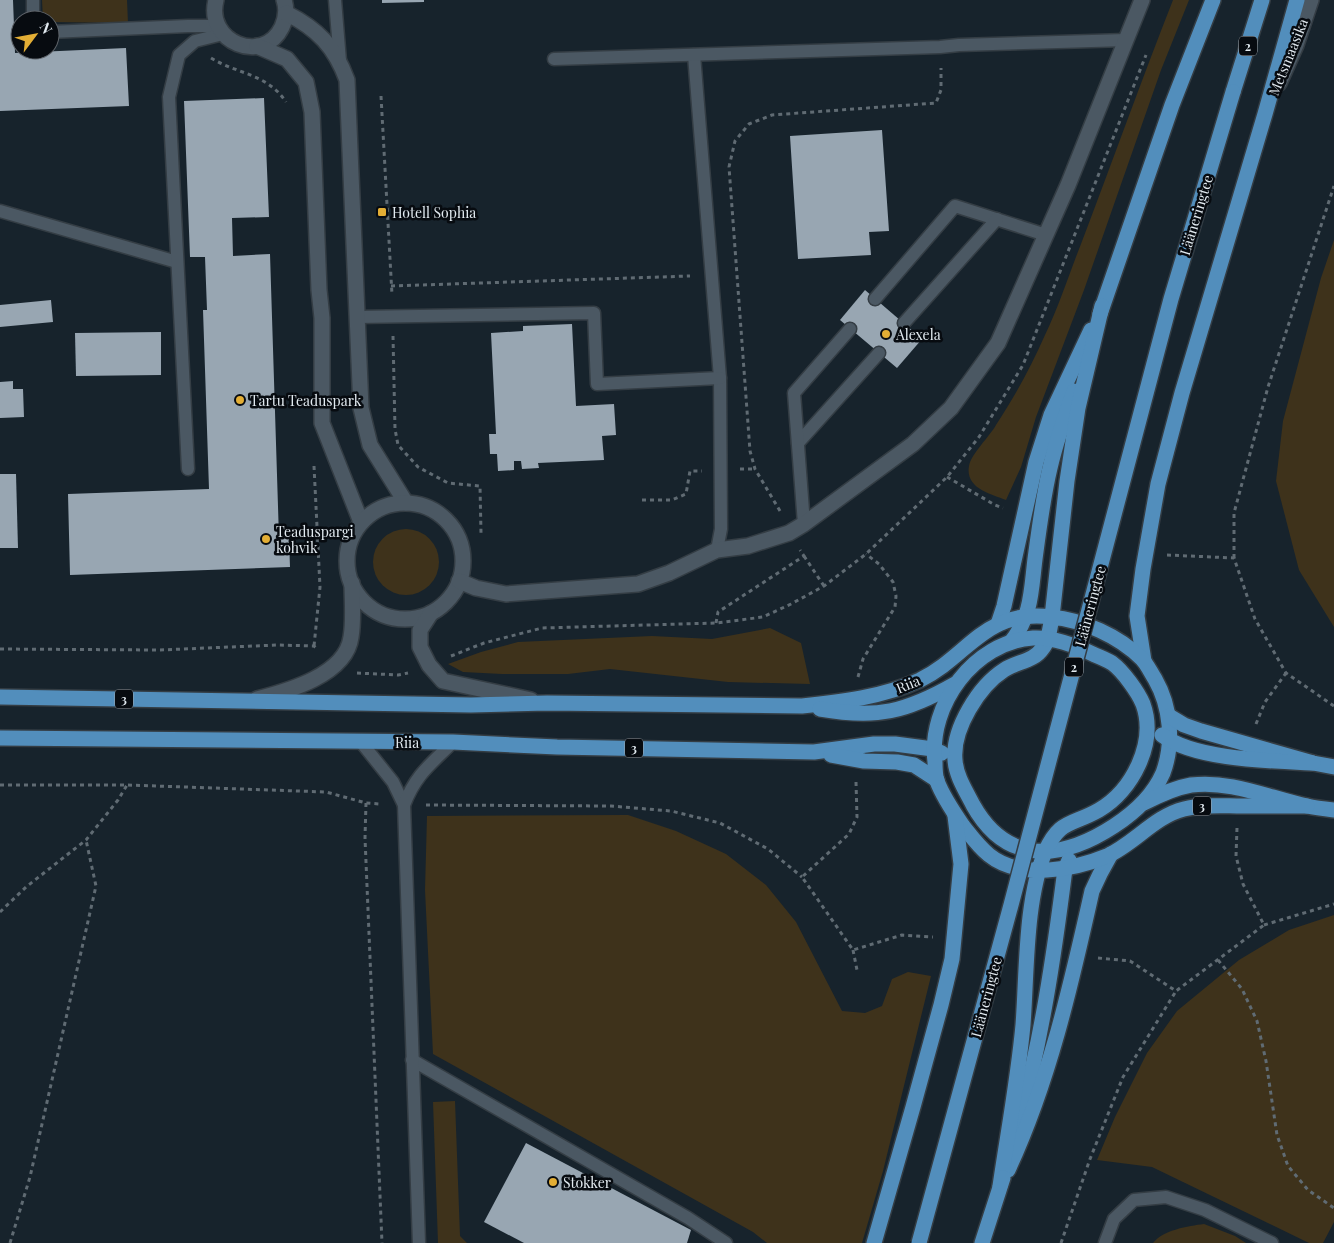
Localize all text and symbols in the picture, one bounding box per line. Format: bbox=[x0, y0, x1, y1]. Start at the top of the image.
north arrow bbox=[10, 10, 60, 60]
street label: Metsmaasika bbox=[1264, 16, 1312, 98]
text: N bbox=[36, 19, 57, 37]
road number: 2 bbox=[1239, 36, 1257, 56]
street label: Lääneringtee bbox=[1175, 173, 1217, 257]
place label: Hotell Sophia bbox=[392, 203, 476, 222]
marker: Hotell Sophia bbox=[376, 206, 388, 218]
place label: Alexela bbox=[895, 325, 941, 344]
marker: Alexela bbox=[880, 328, 892, 340]
place label: Tartu Teaduspark bbox=[250, 391, 362, 410]
marker: Tartu Teaduspark bbox=[234, 394, 246, 406]
place label: Teaduspargi kohvik bbox=[276, 522, 354, 557]
marker: Teaduspargi kohvik bbox=[260, 533, 272, 545]
street label: Lääneringtee bbox=[1070, 564, 1110, 648]
road number: 2 bbox=[1065, 658, 1083, 676]
street label: Riia bbox=[893, 671, 923, 697]
road number: 3 bbox=[115, 690, 133, 709]
street label: Riia bbox=[395, 733, 419, 752]
road number: 3 bbox=[625, 738, 643, 758]
road number: 3 bbox=[1193, 796, 1211, 816]
street label: Lääneringtee bbox=[966, 955, 1006, 1039]
place label: Stokker bbox=[563, 1173, 612, 1192]
marker: Stokker bbox=[547, 1176, 559, 1188]

